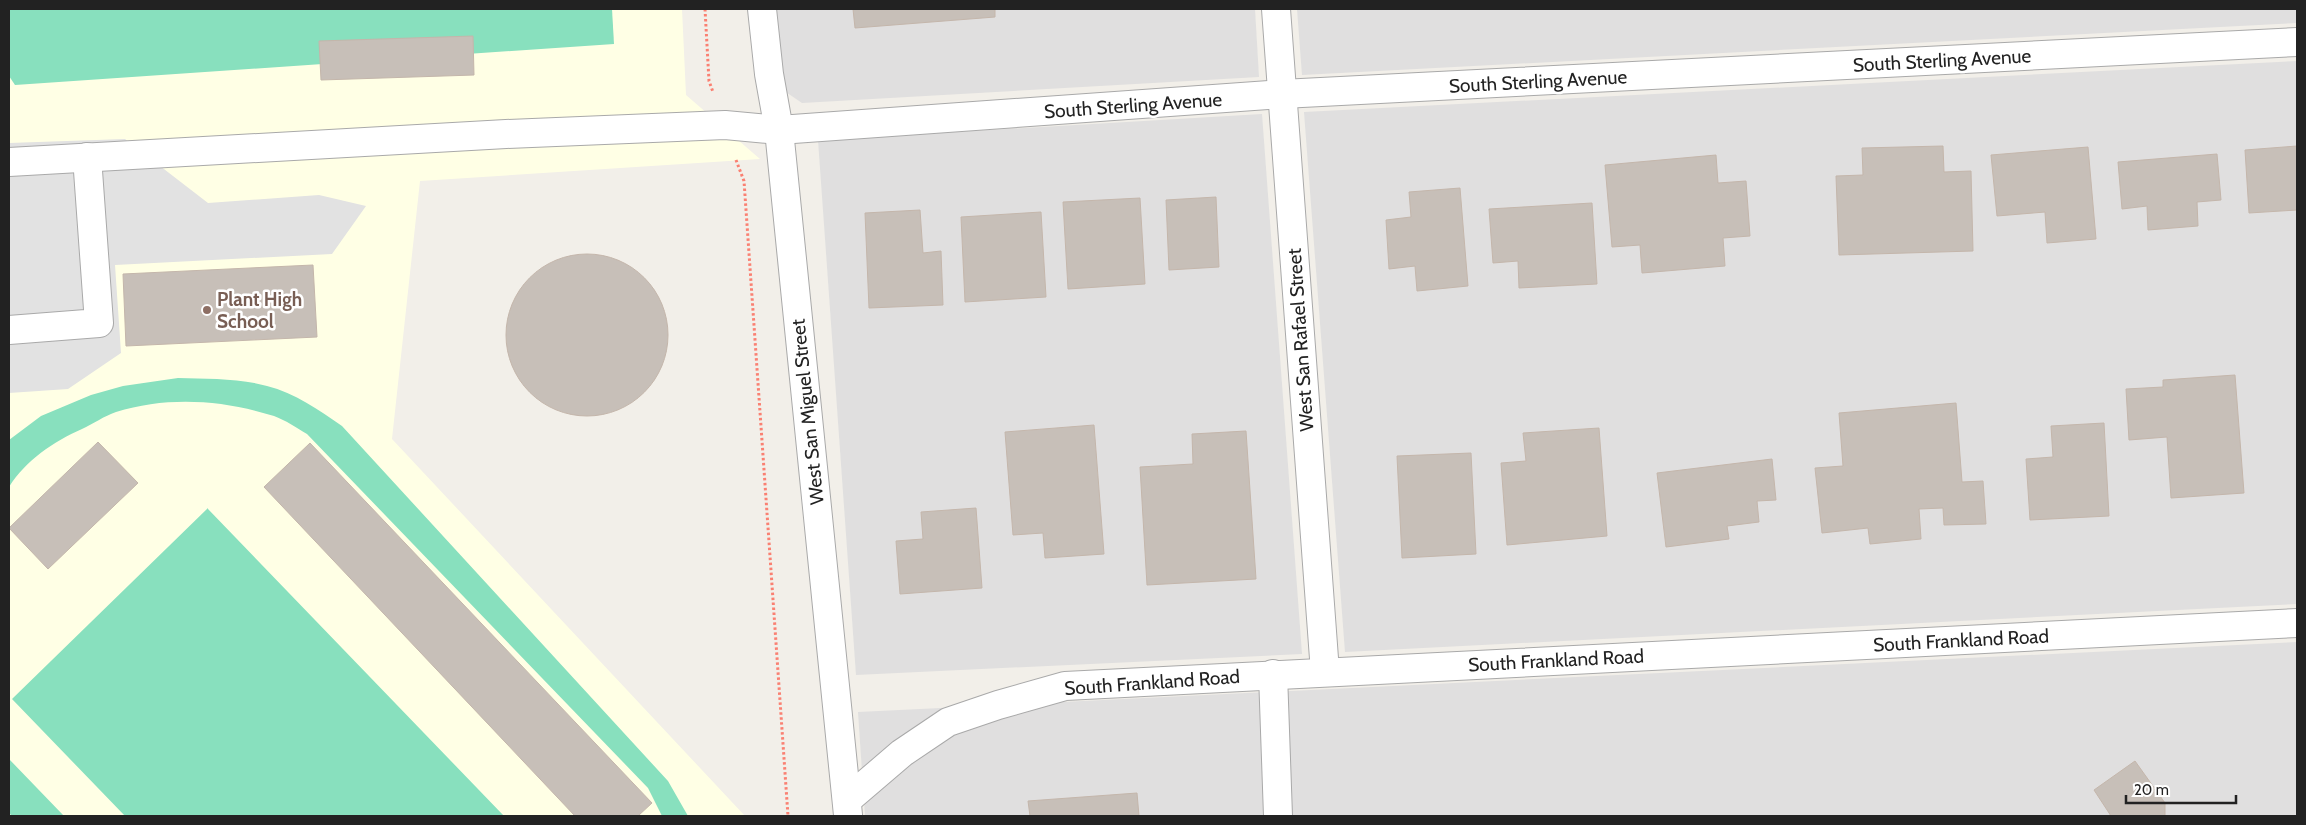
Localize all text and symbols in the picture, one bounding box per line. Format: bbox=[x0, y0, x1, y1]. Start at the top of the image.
street label: South Sterling Avenue bbox=[1852, 44, 2032, 77]
street label: South Sterling Avenue bbox=[1448, 65, 1628, 98]
street label: South Sterling Avenue bbox=[1043, 88, 1223, 123]
street label: West San Rafael Street bbox=[1283, 247, 1318, 432]
place label: Plant High School bbox=[217, 288, 302, 333]
marker: Plant High School bbox=[201, 304, 213, 316]
street label: West San Miguel Street bbox=[786, 317, 829, 506]
street label: South Frankland Road bbox=[1873, 624, 2049, 657]
street label: South Frankland Road bbox=[1468, 644, 1644, 677]
street label: South Frankland Road bbox=[1063, 665, 1241, 700]
scale bar bbox=[2126, 772, 2236, 804]
text: 20 m bbox=[2134, 781, 2169, 799]

